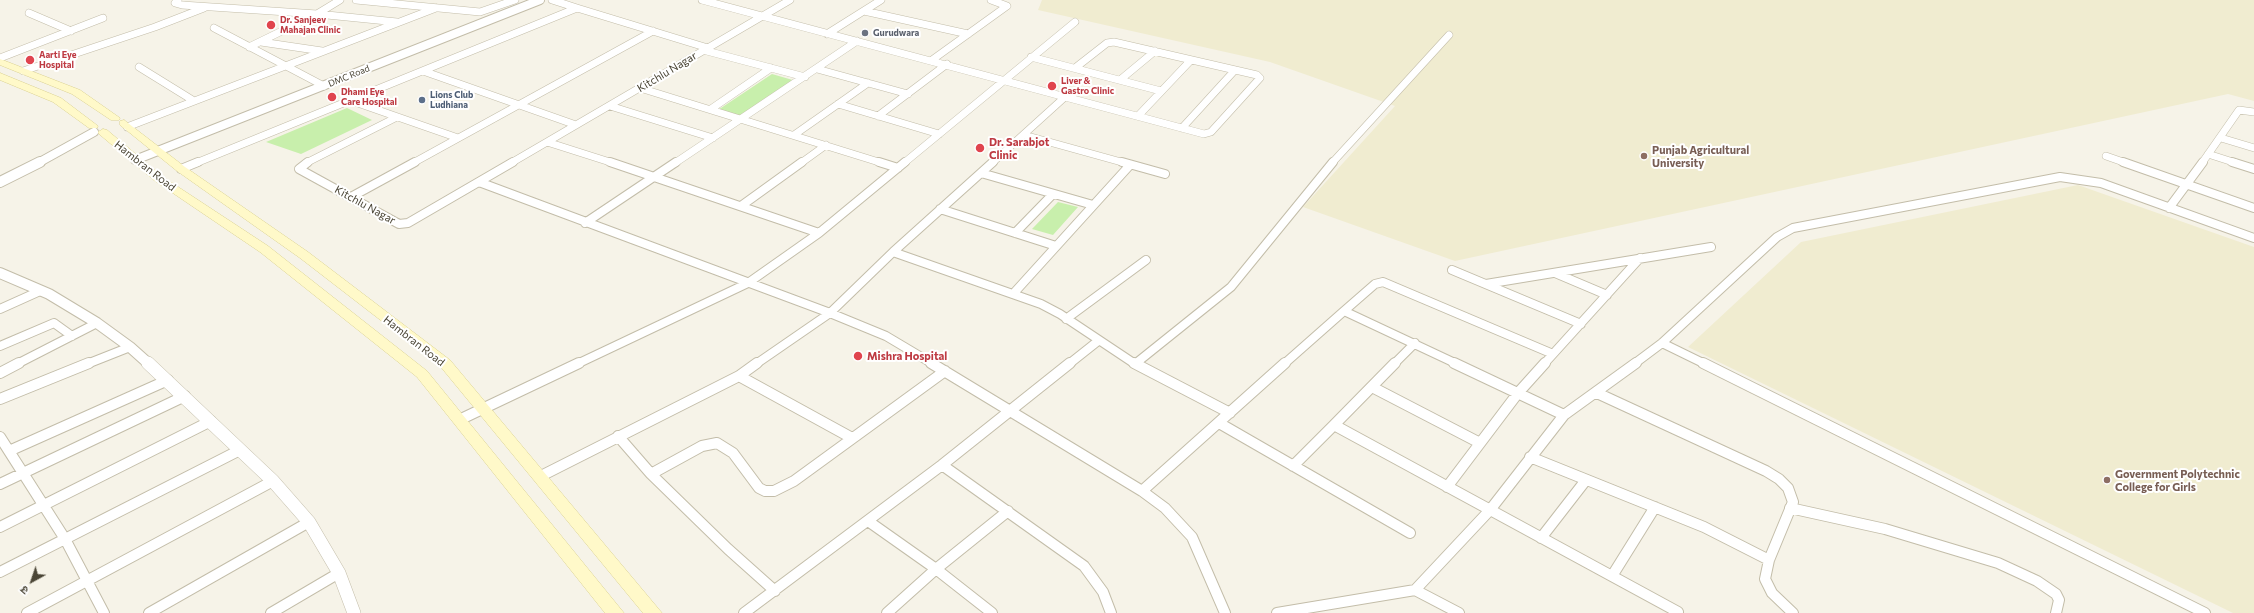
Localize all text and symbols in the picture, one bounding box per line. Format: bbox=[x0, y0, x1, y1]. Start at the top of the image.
place label: Dr. Sanjeev Mahajan Clinic bbox=[280, 15, 341, 36]
marker: Dr. Sanjeev Mahajan Clinic bbox=[265, 19, 277, 31]
marker: Gurudwara bbox=[860, 28, 870, 38]
place label: Gurudwara bbox=[873, 28, 919, 38]
street label: Kitchlu Nagar bbox=[635, 49, 699, 95]
place label: Aarti Eye Hospital bbox=[39, 50, 77, 71]
marker: Aarti Eye Hospital bbox=[24, 54, 36, 66]
street label: DMC Road bbox=[327, 63, 371, 89]
place label: Liver & Gastro Clinic bbox=[1061, 76, 1114, 97]
marker: Liver & Gastro Clinic bbox=[1046, 80, 1058, 92]
place label: Dhami Eye Care Hospital bbox=[341, 87, 397, 108]
place label: Lions Club Ludhiana bbox=[430, 90, 473, 111]
marker: Dhami Eye Care Hospital bbox=[326, 91, 338, 103]
marker: Lions Club Ludhiana bbox=[417, 95, 427, 105]
place label: Dr. Sarabjot Clinic bbox=[989, 135, 1049, 161]
street label: Hambran Road bbox=[112, 138, 178, 194]
marker: Dr. Sarabjot Clinic bbox=[974, 142, 986, 154]
place label: Punjab Agricultural University bbox=[1652, 143, 1749, 169]
marker: Punjab Agricultural University bbox=[1639, 151, 1649, 161]
street label: Kitchlu Nagar bbox=[332, 183, 398, 227]
street label: Hambran Road bbox=[381, 313, 447, 369]
place label: Mishra Hospital bbox=[867, 349, 947, 363]
marker: Mishra Hospital bbox=[852, 350, 864, 362]
place label: Government Polytechnic College for Girls bbox=[2115, 467, 2240, 493]
marker: Government Polytechnic College for Girls bbox=[2102, 475, 2112, 485]
north arrow bbox=[12, 561, 52, 601]
text: उ bbox=[17, 584, 31, 598]

